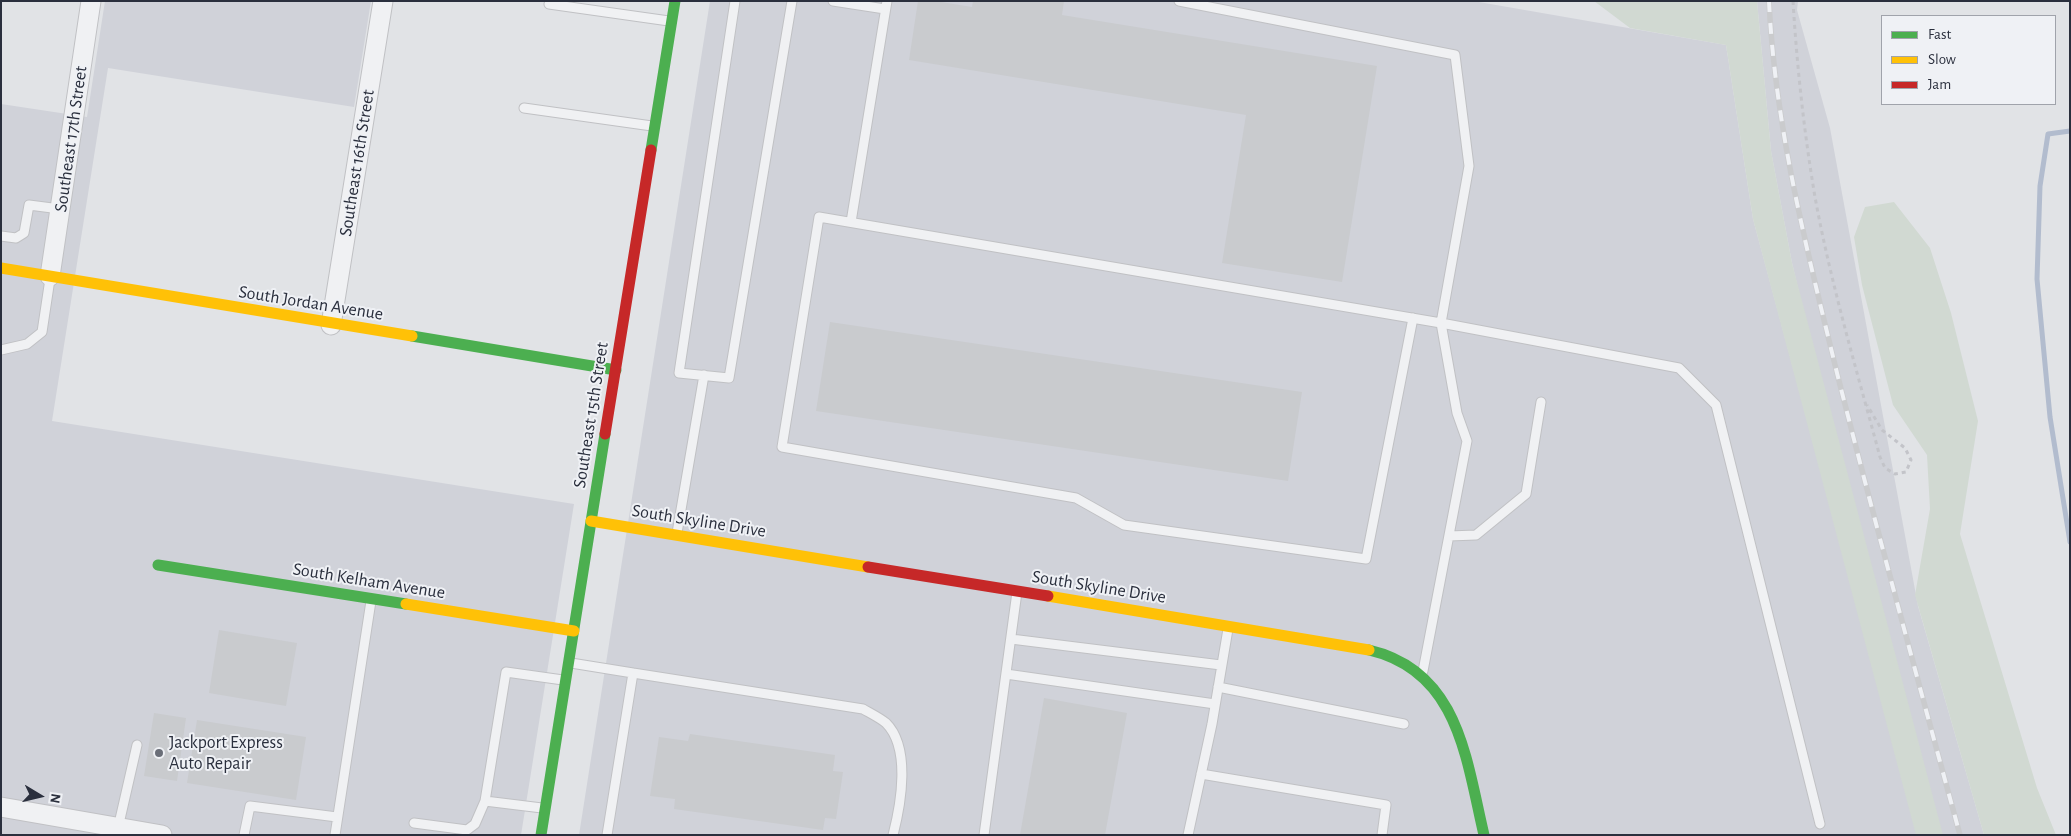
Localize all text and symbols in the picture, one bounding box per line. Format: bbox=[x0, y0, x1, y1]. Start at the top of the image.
legend bbox=[1881, 15, 2056, 105]
text: Fast bbox=[1928, 27, 1951, 42]
text: Slow bbox=[1928, 52, 1956, 67]
street label: Southeast 17th Street bbox=[50, 65, 92, 213]
text: Jam bbox=[1928, 77, 1951, 92]
street label: Southeast 16th Street bbox=[335, 88, 379, 238]
street label: South Jordan Avenue bbox=[237, 281, 385, 325]
street label: Southeast 15th Street bbox=[569, 341, 613, 489]
street label: South Skyline Drive bbox=[631, 500, 767, 542]
street label: South Kelham Avenue bbox=[291, 558, 447, 604]
street label: South Skyline Drive bbox=[1031, 566, 1167, 608]
place label: Jackport Express Auto Repair bbox=[169, 732, 283, 774]
marker: Jackport Express Auto Repair bbox=[153, 747, 165, 759]
north arrow bbox=[15, 771, 65, 821]
text: N bbox=[47, 792, 62, 804]

